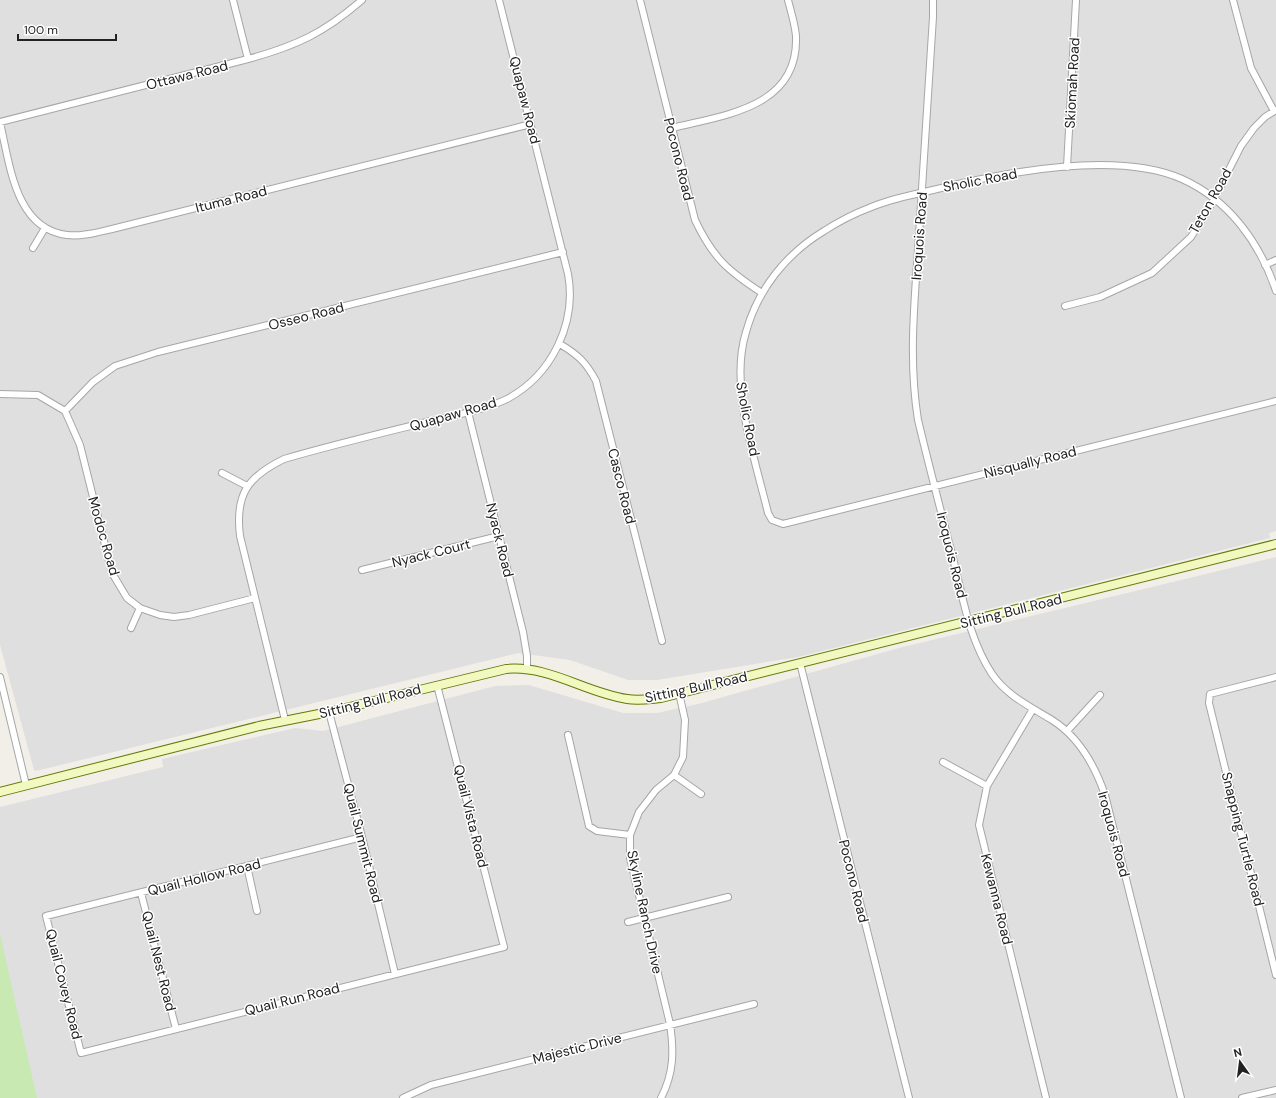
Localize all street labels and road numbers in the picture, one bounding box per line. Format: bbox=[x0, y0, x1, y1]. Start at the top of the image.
street label: Skiomah Road bbox=[1061, 37, 1083, 129]
street label: Quapaw Road bbox=[505, 54, 545, 146]
street label: Ottawa Road bbox=[144, 56, 230, 94]
street label: Pocono Road bbox=[660, 116, 698, 202]
street label: Sholic Road bbox=[941, 164, 1019, 196]
street label: Teton Road bbox=[1185, 165, 1235, 237]
street label: Ituma Road bbox=[193, 181, 269, 217]
street label: Iroquois Road bbox=[907, 191, 931, 281]
street label: Osseo Road bbox=[266, 298, 346, 334]
street label: Sholic Road bbox=[732, 380, 764, 458]
street label: Quapaw Road bbox=[407, 393, 499, 435]
street label: Nisqually Road bbox=[982, 442, 1078, 482]
street label: Casco Road bbox=[604, 446, 640, 526]
street label: Modoc Road bbox=[84, 494, 124, 578]
street label: Nyack Road bbox=[482, 501, 518, 579]
street label: Iroquois Road bbox=[933, 510, 971, 600]
street label: Nyack Court bbox=[390, 535, 472, 571]
street label: Sitting Bull Road bbox=[958, 590, 1064, 632]
street label: Sitting Bull Road bbox=[643, 667, 749, 707]
street label: Sitting Bull Road bbox=[317, 680, 423, 722]
street label: Quail Vista Road bbox=[450, 763, 492, 869]
street label: Snapping Turtle Road bbox=[1218, 770, 1268, 908]
street label: Quail Summit Road bbox=[339, 781, 387, 905]
street label: Iroquois Road bbox=[1094, 789, 1134, 879]
street label: Pocono Road bbox=[835, 838, 873, 924]
street label: Skyline Ranch Drive bbox=[623, 849, 667, 975]
street label: Kewanna Road bbox=[977, 851, 1017, 947]
street label: Quail Hollow Road bbox=[146, 854, 262, 900]
street label: Quail Nest Road bbox=[138, 909, 180, 1013]
street label: Quail Covey Road bbox=[42, 927, 86, 1041]
street label: Quail Run Road bbox=[243, 978, 341, 1020]
street label: Majestic Drive bbox=[531, 1028, 623, 1068]

